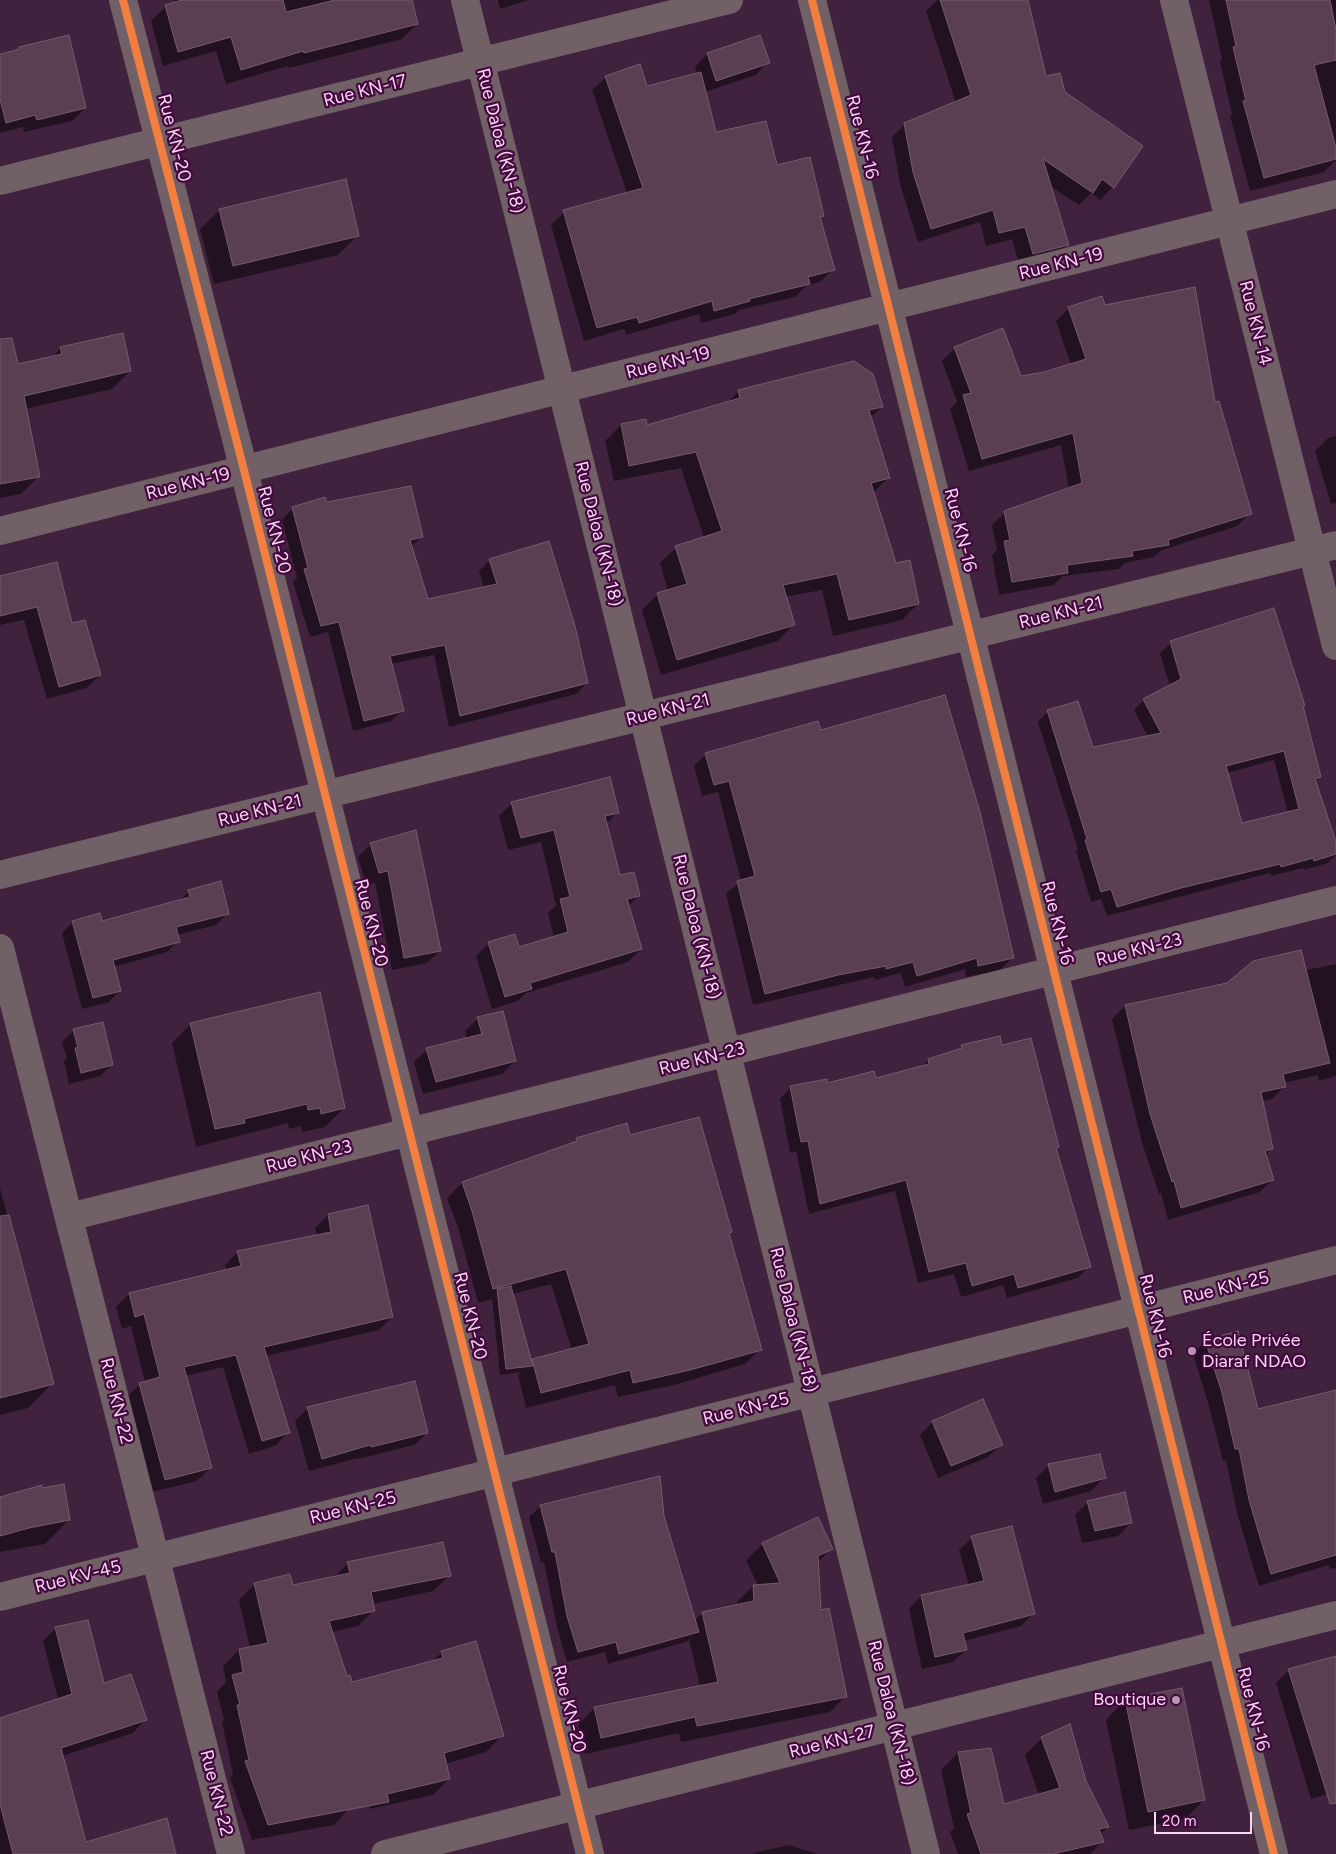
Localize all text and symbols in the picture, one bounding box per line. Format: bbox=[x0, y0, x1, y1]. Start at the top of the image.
street label: Rue Daloa (KN-18) bbox=[472, 66, 528, 216]
street label: Rue KN-17 bbox=[321, 70, 409, 112]
street label: Rue KN-20 bbox=[153, 92, 195, 184]
street label: Rue KN-16 bbox=[841, 93, 883, 181]
street label: Rue KN-19 bbox=[1017, 243, 1105, 285]
street label: Rue KN-14 bbox=[1234, 278, 1276, 368]
street label: Rue KN-19 bbox=[624, 342, 712, 384]
street label: Rue Daloa (KN-18) bbox=[570, 459, 626, 609]
street label: Rue KN-19 bbox=[144, 463, 232, 505]
street label: Rue KN-20 bbox=[253, 484, 295, 576]
street label: Rue KN-16 bbox=[939, 486, 981, 574]
street label: Rue KN-21 bbox=[1017, 592, 1105, 634]
street label: Rue KN-21 bbox=[624, 689, 712, 731]
street label: Rue KN-21 bbox=[216, 790, 304, 832]
street label: Rue Daloa (KN-18) bbox=[668, 852, 724, 1002]
street label: Rue KN-20 bbox=[350, 877, 392, 969]
street label: Rue KN-16 bbox=[1036, 879, 1078, 967]
street label: Rue KN-23 bbox=[1094, 929, 1184, 971]
street label: Rue KN-23 bbox=[657, 1038, 747, 1080]
street label: Rue KN-23 bbox=[264, 1136, 354, 1178]
street label: Rue Daloa (KN-18) bbox=[765, 1245, 821, 1395]
street label: Rue KN-25 bbox=[1180, 1267, 1272, 1309]
street label: Rue KN-20 bbox=[449, 1270, 491, 1362]
street label: Rue KN-16 bbox=[1134, 1272, 1176, 1360]
place label: École Privée Diaraf NDAO bbox=[1202, 1330, 1306, 1372]
marker: École Privée Diaraf NDAO bbox=[1186, 1345, 1198, 1357]
street label: Rue KN-22 bbox=[95, 1356, 137, 1446]
street label: Rue KN-25 bbox=[700, 1388, 792, 1430]
street label: Rue KN-25 bbox=[307, 1487, 399, 1529]
street label: Rue KV-45 bbox=[33, 1556, 123, 1598]
street label: Rue Daloa (KN-18) bbox=[863, 1638, 919, 1788]
street label: Rue KN-20 bbox=[548, 1663, 590, 1755]
street label: Rue KN-16 bbox=[1232, 1665, 1274, 1753]
place label: Boutique bbox=[1093, 1689, 1166, 1711]
marker: Boutique bbox=[1170, 1694, 1182, 1706]
street label: Rue KN-27 bbox=[787, 1721, 877, 1763]
street label: Rue KN-22 bbox=[195, 1748, 237, 1838]
scale bar bbox=[1156, 1802, 1254, 1834]
text: 20 m bbox=[1162, 1812, 1196, 1830]

